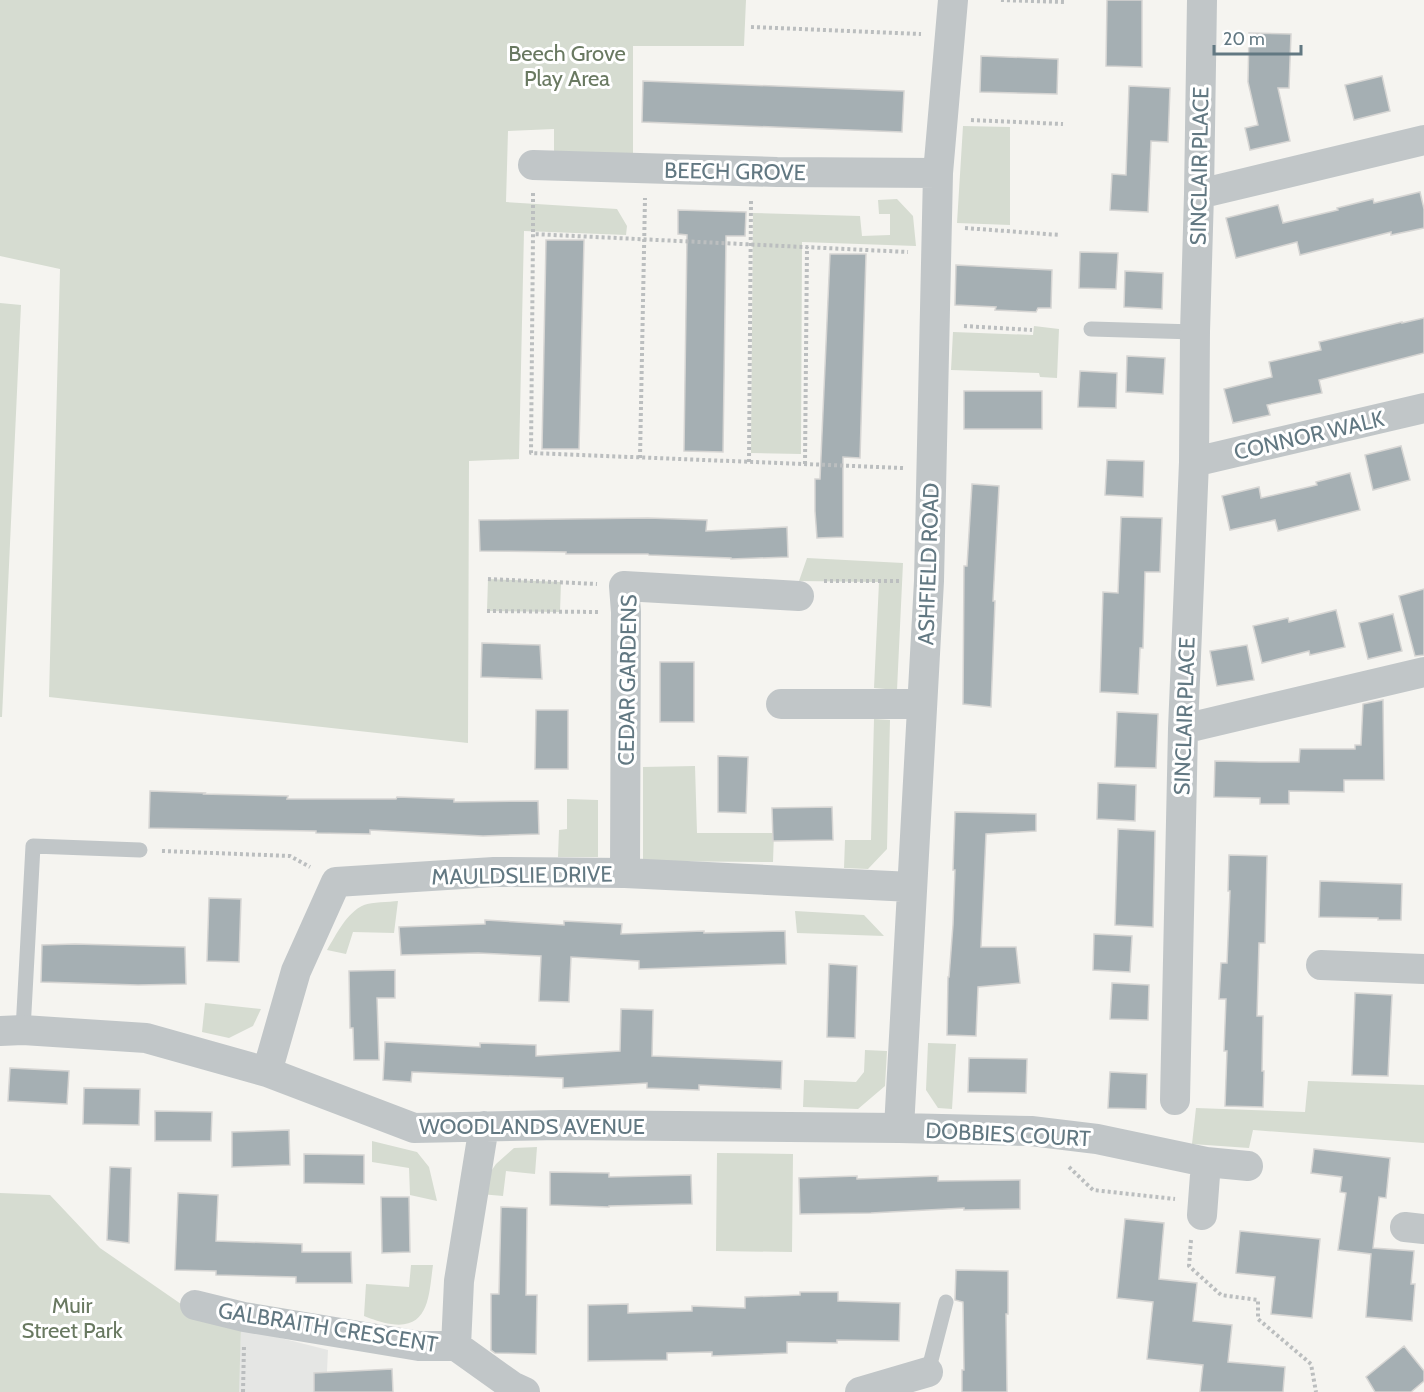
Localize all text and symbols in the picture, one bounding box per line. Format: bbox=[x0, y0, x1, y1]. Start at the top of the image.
scale bar bbox=[1214, 18, 1301, 56]
text: 20 m bbox=[1223, 28, 1265, 50]
park label: Beech Grove Play Area bbox=[508, 40, 626, 92]
street label: SINCLAIR PLACE bbox=[1185, 87, 1214, 246]
street label: BEECH GROVE bbox=[664, 157, 806, 186]
street label: CONNOR WALK bbox=[1231, 405, 1387, 466]
street label: ASHFIELD ROAD bbox=[912, 482, 945, 646]
street label: CEDAR GARDENS bbox=[613, 594, 642, 766]
street label: SINCLAIR PLACE bbox=[1168, 636, 1201, 796]
street label: MAULDSLIE DRIVE bbox=[431, 860, 613, 891]
street label: WOODLANDS AVENUE bbox=[419, 1113, 645, 1140]
street label: DOBBIES COURT bbox=[925, 1117, 1092, 1152]
park label: Muir Street Park bbox=[21, 1292, 123, 1344]
street label: GALBRAITH CRESCENT bbox=[216, 1297, 440, 1358]

